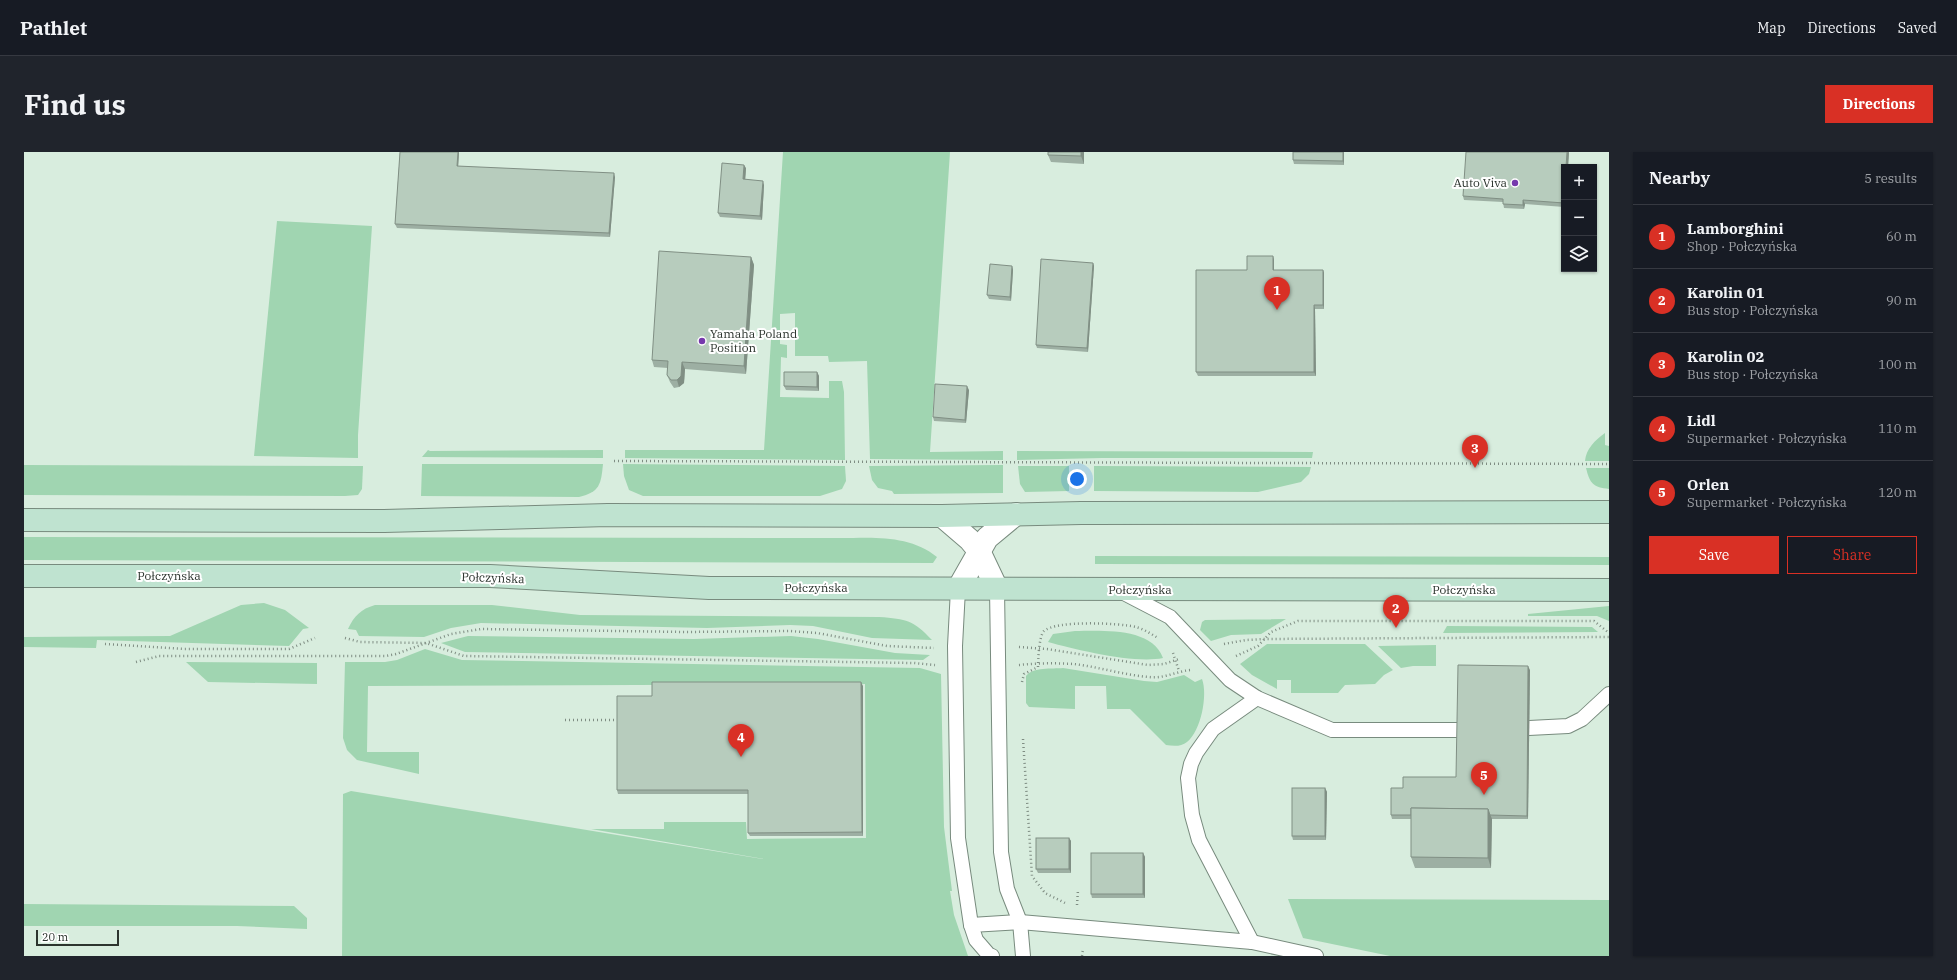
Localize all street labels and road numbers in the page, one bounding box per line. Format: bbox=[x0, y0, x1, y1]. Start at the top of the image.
street label: Połczyńska bbox=[137, 568, 201, 583]
street label: Połczyńska bbox=[461, 569, 525, 586]
street label: Połczyńska bbox=[784, 580, 848, 595]
street label: Połczyńska bbox=[1108, 582, 1172, 597]
street label: Połczyńska bbox=[1432, 582, 1496, 597]

